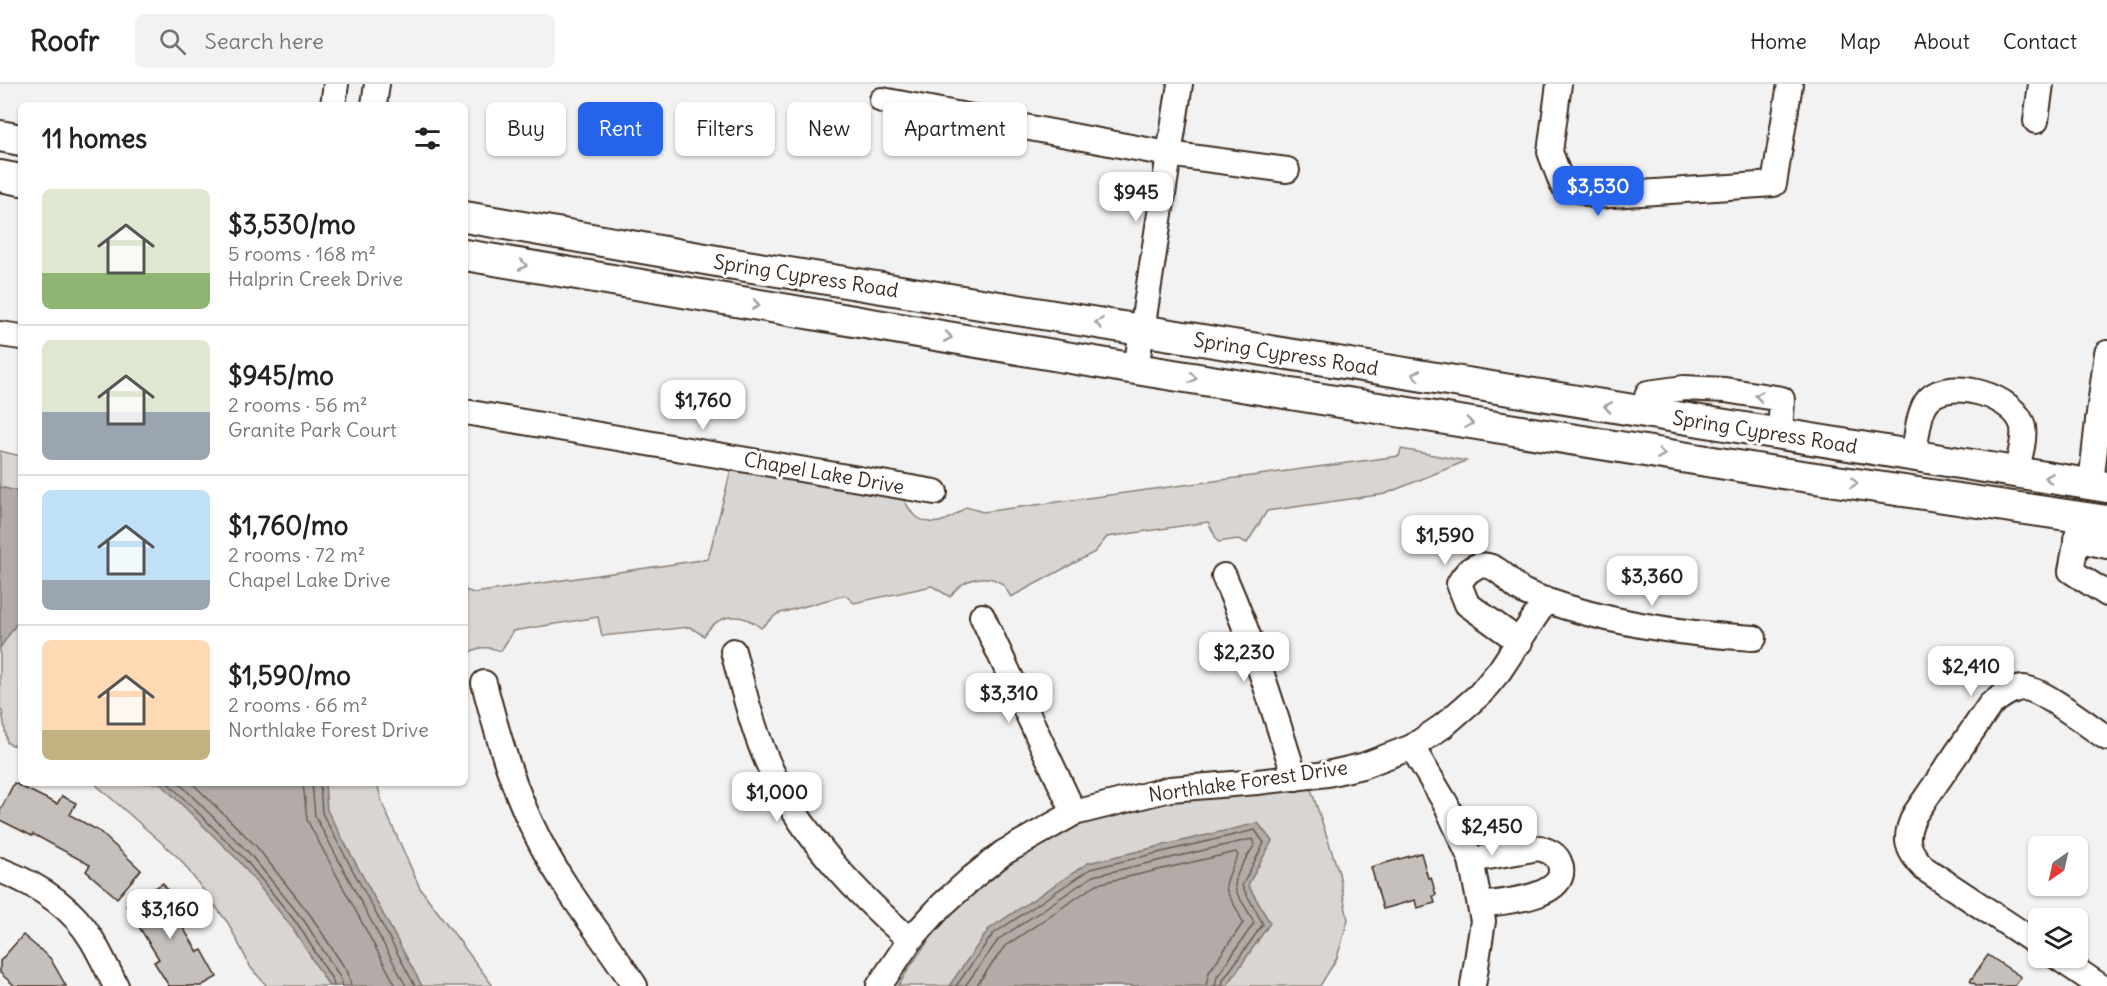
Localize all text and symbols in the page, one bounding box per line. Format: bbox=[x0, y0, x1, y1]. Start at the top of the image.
search box bbox=[135, 14, 555, 68]
text: Roofr bbox=[30, 23, 99, 59]
icon: search bbox=[156, 25, 189, 58]
text: Search here bbox=[204, 27, 324, 55]
text: Home bbox=[1750, 28, 1807, 55]
text: Map bbox=[1840, 28, 1881, 55]
text: About bbox=[1914, 28, 1970, 55]
text: Contact bbox=[2003, 28, 2077, 55]
chip: Buy bbox=[486, 102, 566, 156]
chip: Rent bbox=[578, 102, 663, 156]
chip: Filters bbox=[675, 102, 775, 156]
chip: New bbox=[787, 102, 871, 156]
chip: Apartment bbox=[883, 102, 1027, 156]
text: 11 homes bbox=[42, 122, 147, 155]
icon: filters bbox=[411, 122, 444, 155]
pin: $3,530 bbox=[1549, 166, 1647, 217]
pin: $945 bbox=[1100, 172, 1172, 223]
text: $3,530 bbox=[1567, 173, 1629, 198]
text: $945 bbox=[1113, 179, 1159, 204]
text: $3,530/mo bbox=[228, 208, 356, 241]
icon: home bbox=[90, 213, 162, 285]
text: 5 rooms · 168 m² bbox=[228, 241, 376, 266]
street label: Spring Cypress Road bbox=[712, 249, 900, 302]
one-way arrow bbox=[517, 258, 527, 271]
text: Halprin Creek Drive bbox=[228, 266, 403, 291]
one-way arrow bbox=[751, 298, 761, 311]
one-way arrow bbox=[1094, 317, 1104, 330]
street label: Spring Cypress Road bbox=[1192, 327, 1380, 380]
one-way arrow bbox=[944, 331, 953, 343]
text: $945/mo bbox=[228, 359, 334, 392]
icon: home bbox=[90, 364, 162, 436]
one-way arrow bbox=[1411, 369, 1421, 382]
one-way arrow bbox=[1189, 372, 1198, 384]
pin: $1,760 bbox=[654, 380, 752, 431]
text: $1,760 bbox=[674, 387, 732, 412]
one-way arrow bbox=[1754, 390, 1764, 402]
text: 2 rooms · 56 m² bbox=[228, 392, 368, 417]
one-way arrow bbox=[1603, 401, 1613, 413]
street label: Spring Cypress Road bbox=[1671, 405, 1859, 458]
one-way arrow bbox=[1464, 416, 1473, 428]
text: Granite Park Court bbox=[228, 417, 397, 442]
street label: Chapel Lake Drive bbox=[742, 446, 906, 499]
one-way arrow bbox=[1657, 447, 1666, 459]
one-way arrow bbox=[2045, 472, 2055, 485]
one-way arrow bbox=[1849, 477, 1859, 489]
text: $1,760/mo bbox=[228, 509, 348, 542]
icon: home bbox=[90, 514, 162, 586]
pin: $1,590 bbox=[1396, 515, 1494, 566]
text: $1,590 bbox=[1415, 522, 1475, 547]
text: 2 rooms · 72 m² bbox=[228, 542, 365, 567]
pin: $3,360 bbox=[1603, 556, 1701, 607]
text: $3,360 bbox=[1621, 563, 1683, 588]
text: Chapel Lake Drive bbox=[228, 567, 391, 592]
pin: $2,230 bbox=[1195, 632, 1293, 683]
text: $2,230 bbox=[1213, 639, 1275, 664]
pin: $2,410 bbox=[1922, 646, 2020, 697]
text: $2,410 bbox=[1942, 653, 2000, 678]
text: $1,590/mo bbox=[228, 659, 351, 692]
icon: home bbox=[90, 664, 162, 736]
pin: $3,310 bbox=[960, 673, 1058, 724]
text: $3,310 bbox=[980, 680, 1038, 705]
text: 2 rooms · 66 m² bbox=[228, 692, 368, 717]
text: Northlake Forest Drive bbox=[228, 717, 429, 742]
street label: Northlake Forest Drive bbox=[1147, 754, 1349, 807]
pin: $1,000 bbox=[728, 772, 826, 823]
text: $1,000 bbox=[746, 779, 808, 804]
pin: $2,450 bbox=[1443, 806, 1541, 857]
text: $2,450 bbox=[1461, 813, 1523, 838]
north arrow bbox=[2028, 836, 2088, 896]
map controls bbox=[2028, 836, 2088, 968]
pin: $3,160 bbox=[121, 889, 219, 940]
text: $3,160 bbox=[141, 896, 199, 921]
button: layers bbox=[2028, 908, 2088, 968]

